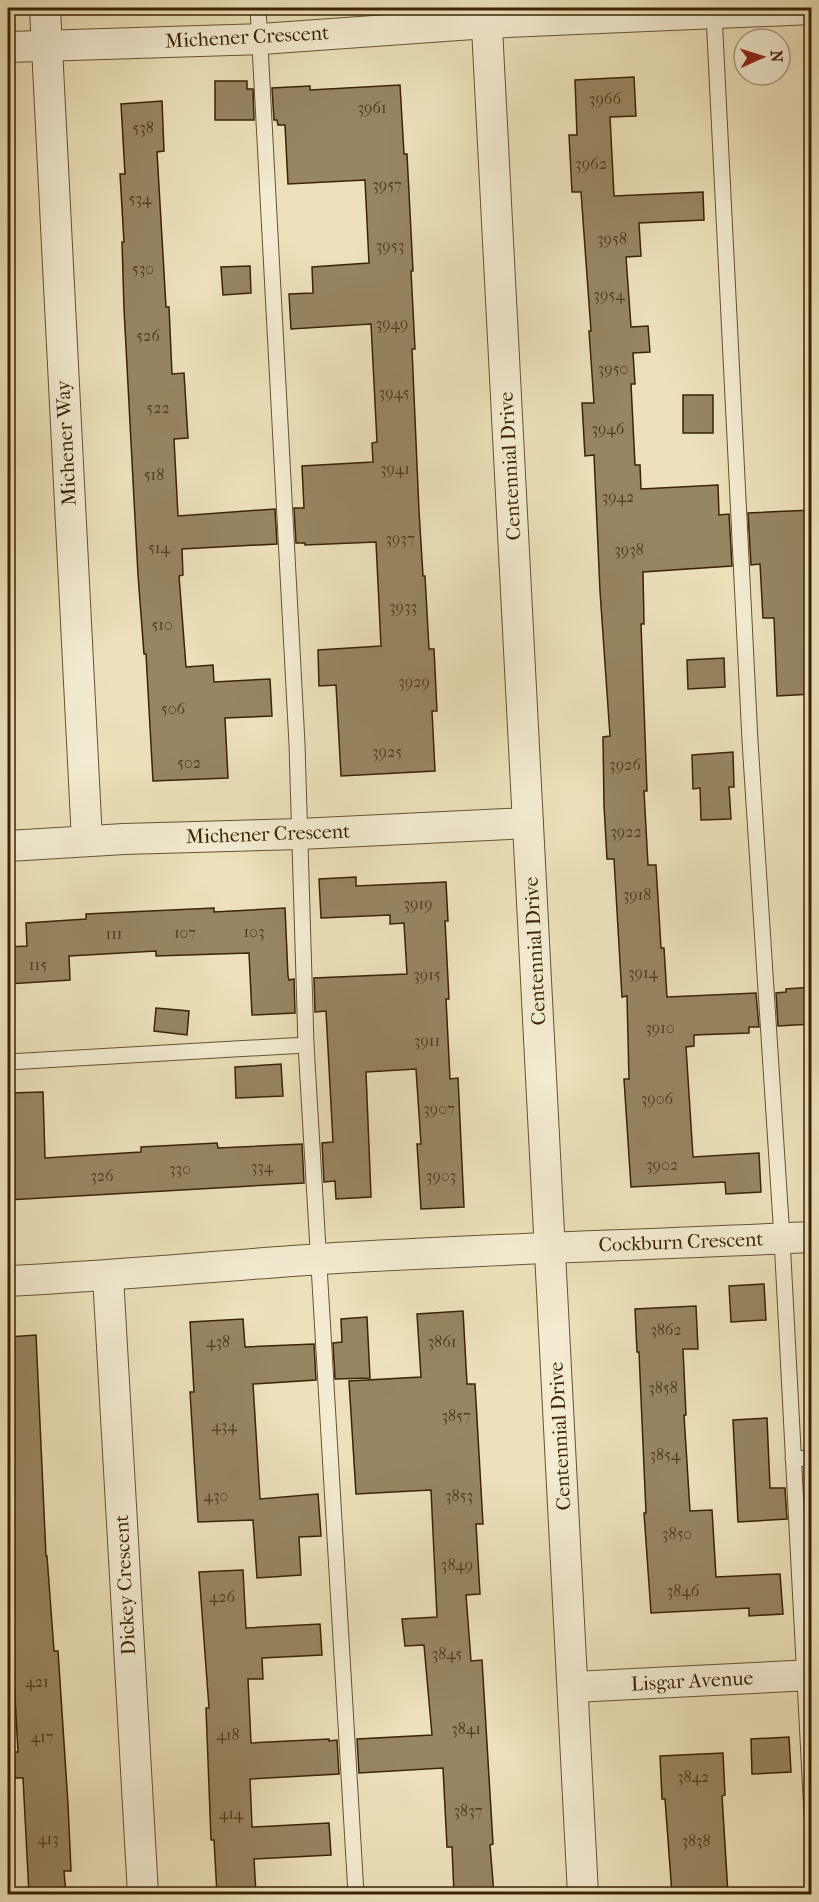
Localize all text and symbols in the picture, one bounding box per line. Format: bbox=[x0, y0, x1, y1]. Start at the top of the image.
street label: Michener Crescent bbox=[164, 21, 330, 53]
north arrow bbox=[732, 27, 792, 87]
text: N bbox=[767, 50, 786, 64]
house number: 3966 bbox=[589, 89, 621, 108]
house number: 3961 bbox=[357, 98, 387, 117]
house number: 538 bbox=[132, 118, 154, 137]
house number: 3962 bbox=[575, 154, 607, 173]
house number: 3957 bbox=[372, 175, 402, 194]
house number: 534 bbox=[129, 189, 152, 208]
house number: 3958 bbox=[597, 229, 627, 248]
house number: 3953 bbox=[376, 236, 404, 255]
house number: 530 bbox=[132, 259, 154, 278]
house number: 3954 bbox=[593, 285, 625, 304]
house number: 3949 bbox=[376, 314, 408, 333]
house number: 526 bbox=[136, 326, 160, 345]
house number: 3950 bbox=[598, 359, 628, 378]
street label: Michener Way bbox=[51, 378, 81, 506]
house number: 3945 bbox=[379, 383, 409, 402]
street label: Centennial Drive bbox=[495, 391, 525, 541]
house number: 522 bbox=[146, 398, 170, 417]
house number: 3946 bbox=[592, 419, 625, 438]
house number: 3941 bbox=[380, 459, 410, 478]
house number: 518 bbox=[144, 465, 164, 484]
house number: 3942 bbox=[602, 487, 634, 506]
house number: 3937 bbox=[385, 529, 415, 548]
house number: 514 bbox=[148, 538, 171, 557]
house number: 3938 bbox=[614, 540, 644, 559]
house number: 3933 bbox=[389, 597, 417, 616]
house number: 510 bbox=[151, 615, 173, 634]
house number: 3929 bbox=[398, 672, 430, 691]
house number: 506 bbox=[161, 699, 186, 718]
house number: 3925 bbox=[372, 742, 402, 761]
house number: 502 bbox=[177, 753, 201, 772]
house number: 3926 bbox=[609, 755, 641, 774]
street label: Michener Crescent bbox=[185, 820, 351, 848]
house number: 3922 bbox=[610, 822, 642, 841]
street label: Centennial Drive bbox=[520, 876, 550, 1026]
house number: 3918 bbox=[623, 885, 651, 904]
house number: 3919 bbox=[403, 894, 433, 913]
house number: 103 bbox=[243, 922, 265, 941]
house number: 107 bbox=[174, 923, 196, 942]
house number: 111 bbox=[105, 924, 123, 943]
house number: 115 bbox=[29, 955, 47, 974]
house number: 3914 bbox=[628, 963, 659, 982]
house number: 3915 bbox=[413, 965, 441, 984]
house number: 3910 bbox=[645, 1018, 675, 1037]
house number: 3911 bbox=[414, 1031, 440, 1050]
house number: 3906 bbox=[641, 1089, 674, 1108]
house number: 3907 bbox=[423, 1099, 455, 1118]
house number: 3902 bbox=[646, 1155, 678, 1174]
house number: 334 bbox=[251, 1157, 274, 1176]
house number: 330 bbox=[169, 1159, 191, 1178]
house number: 326 bbox=[90, 1166, 114, 1185]
house number: 3903 bbox=[426, 1166, 456, 1185]
street label: Cockburn Crescent bbox=[598, 1228, 764, 1256]
house number: 3862 bbox=[650, 1320, 682, 1339]
house number: 438 bbox=[206, 1332, 230, 1351]
house number: 3861 bbox=[428, 1332, 456, 1351]
street label: Centennial Drive bbox=[545, 1361, 575, 1511]
house number: 3858 bbox=[648, 1378, 678, 1397]
house number: 3857 bbox=[441, 1406, 471, 1425]
house number: 434 bbox=[211, 1416, 237, 1435]
house number: 3854 bbox=[650, 1445, 681, 1464]
house number: 430 bbox=[204, 1486, 228, 1505]
house number: 3853 bbox=[445, 1486, 473, 1505]
street label: Dickey Crescent bbox=[110, 1514, 140, 1656]
house number: 3850 bbox=[662, 1524, 692, 1543]
house number: 3849 bbox=[441, 1555, 473, 1574]
house number: 3846 bbox=[667, 1581, 700, 1600]
house number: 426 bbox=[209, 1587, 236, 1606]
house number: 3845 bbox=[432, 1644, 462, 1663]
street label: Lisgar Avenue bbox=[630, 1666, 754, 1696]
house number: 421 bbox=[25, 1672, 49, 1691]
house number: 3841 bbox=[451, 1719, 481, 1738]
house number: 418 bbox=[216, 1725, 240, 1744]
house number: 417 bbox=[31, 1727, 54, 1746]
house number: 3842 bbox=[677, 1767, 709, 1786]
house number: 3837 bbox=[454, 1801, 483, 1820]
house number: 414 bbox=[219, 1804, 244, 1823]
house number: 413 bbox=[37, 1829, 59, 1848]
house number: 3838 bbox=[681, 1831, 711, 1850]

